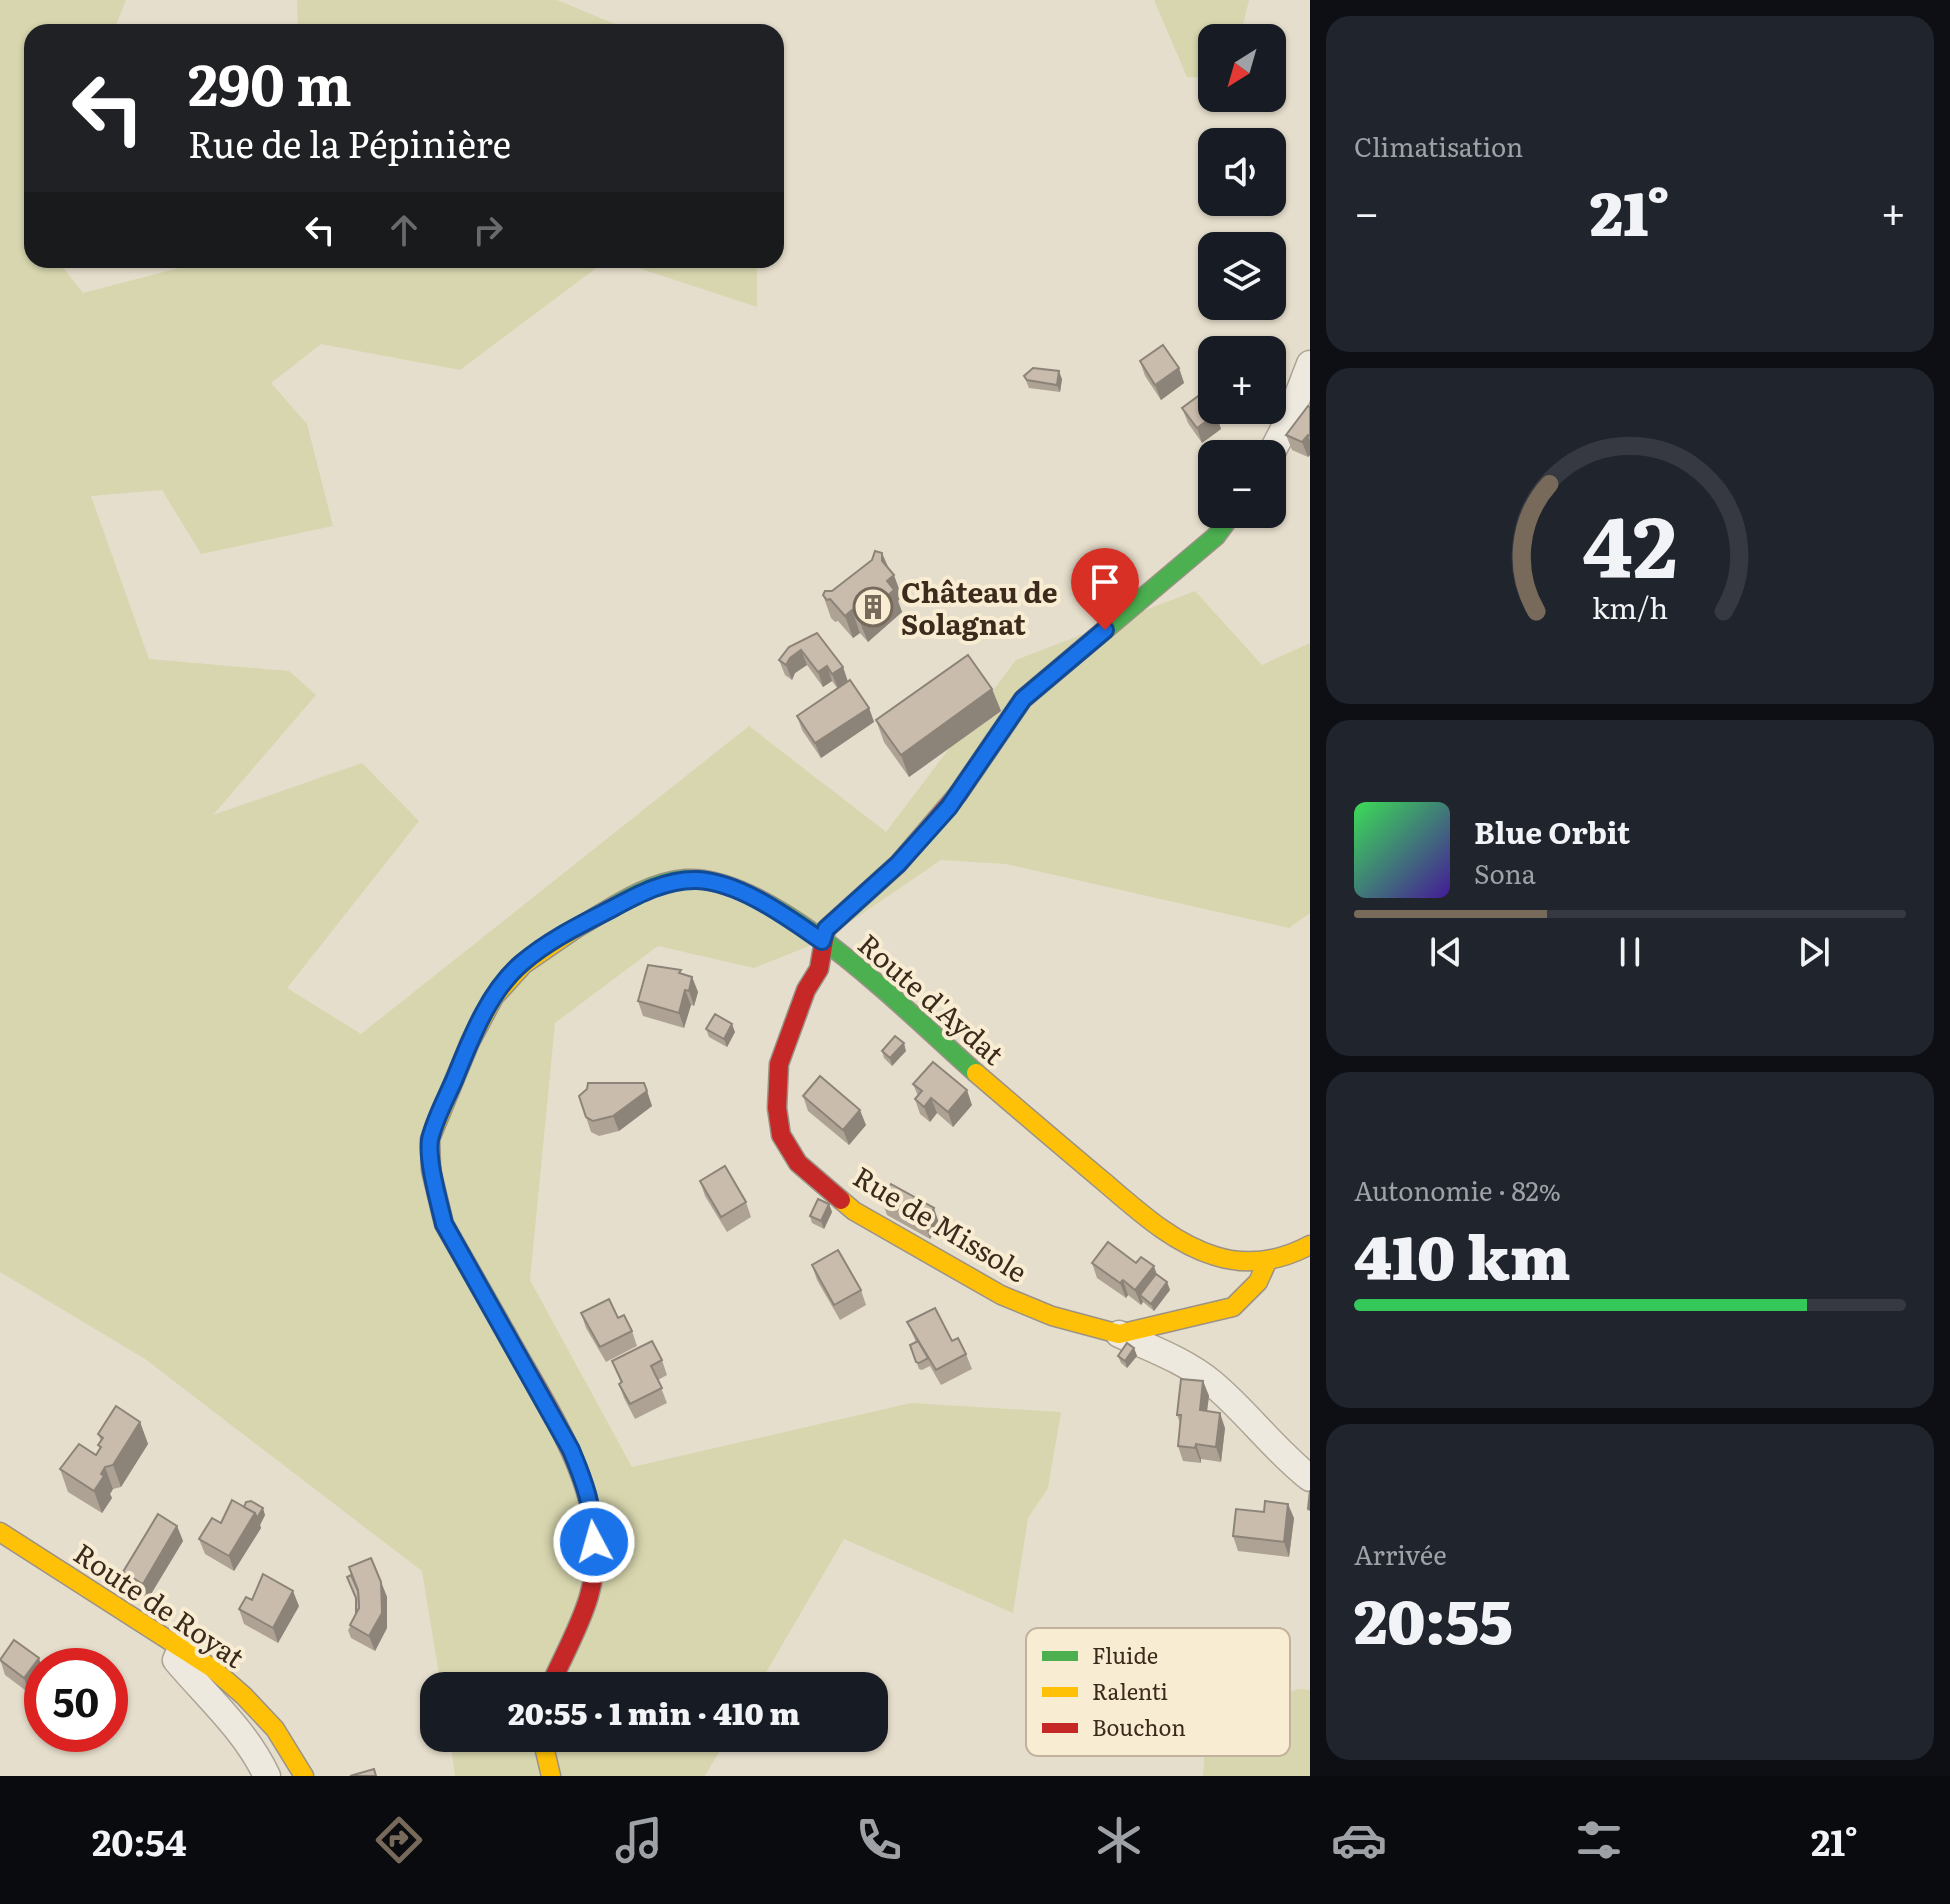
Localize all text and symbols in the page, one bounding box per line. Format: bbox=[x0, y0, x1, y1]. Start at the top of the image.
north arrow bbox=[1198, 24, 1286, 112]
map controls bbox=[1198, 24, 1286, 528]
text: 290 m bbox=[188, 40, 352, 123]
icon: left bbox=[56, 56, 160, 160]
text: Rue de la Pépinière bbox=[188, 116, 511, 169]
text: Climatisation bbox=[1354, 126, 1523, 165]
button: sound bbox=[1198, 128, 1286, 216]
text: 21° bbox=[1590, 165, 1670, 254]
text: − bbox=[1354, 177, 1380, 243]
text: + bbox=[1880, 177, 1906, 243]
icon: left bbox=[298, 208, 342, 252]
icon: ahead bbox=[382, 208, 426, 252]
icon: right bbox=[466, 208, 510, 252]
button: layers bbox=[1198, 232, 1286, 320]
button: + bbox=[1198, 336, 1286, 424]
button: − bbox=[1198, 440, 1286, 528]
text: 42 bbox=[1583, 480, 1677, 604]
pin bbox=[1071, 548, 1139, 630]
icon: arrive bbox=[1083, 560, 1127, 604]
place label: Château de Solagnat bbox=[901, 570, 1058, 644]
text: km/h bbox=[1592, 585, 1668, 628]
building icon: Château de Solagnat bbox=[852, 586, 894, 628]
text: Blue Orbit bbox=[1474, 809, 1630, 853]
text: Sona bbox=[1474, 853, 1536, 892]
street label: Route d'Aydat bbox=[850, 923, 1015, 1074]
icon: previous bbox=[1424, 930, 1468, 974]
icon: pause bbox=[1608, 930, 1652, 974]
icon: next bbox=[1792, 930, 1836, 974]
street label: Rue de Missole bbox=[846, 1155, 1036, 1291]
text: Autonomie · 82% bbox=[1354, 1170, 1561, 1209]
text: 410 km bbox=[1354, 1209, 1571, 1298]
position arrow bbox=[552, 1500, 636, 1584]
street label: Route de Royat bbox=[66, 1531, 254, 1677]
text: Arrivée bbox=[1354, 1534, 1447, 1573]
text: 20:55 bbox=[1354, 1573, 1513, 1662]
legend bbox=[1026, 1628, 1290, 1756]
text: Fluide bbox=[1092, 1638, 1158, 1671]
speed limit sign: 50 bbox=[24, 1648, 128, 1752]
text: Ralenti bbox=[1092, 1674, 1168, 1707]
text: 20:55 · 1 min · 410 m bbox=[508, 1690, 800, 1734]
text: Bouchon bbox=[1092, 1710, 1186, 1743]
icon: directions bbox=[371, 1812, 427, 1868]
icon: music bbox=[611, 1812, 667, 1868]
icon: phone bbox=[851, 1812, 907, 1868]
icon: climate bbox=[1091, 1812, 1147, 1868]
icon: car bbox=[1331, 1812, 1387, 1868]
icon: filters bbox=[1571, 1812, 1627, 1868]
text: 20:54 bbox=[92, 1814, 187, 1867]
text: 21° bbox=[1811, 1814, 1858, 1867]

